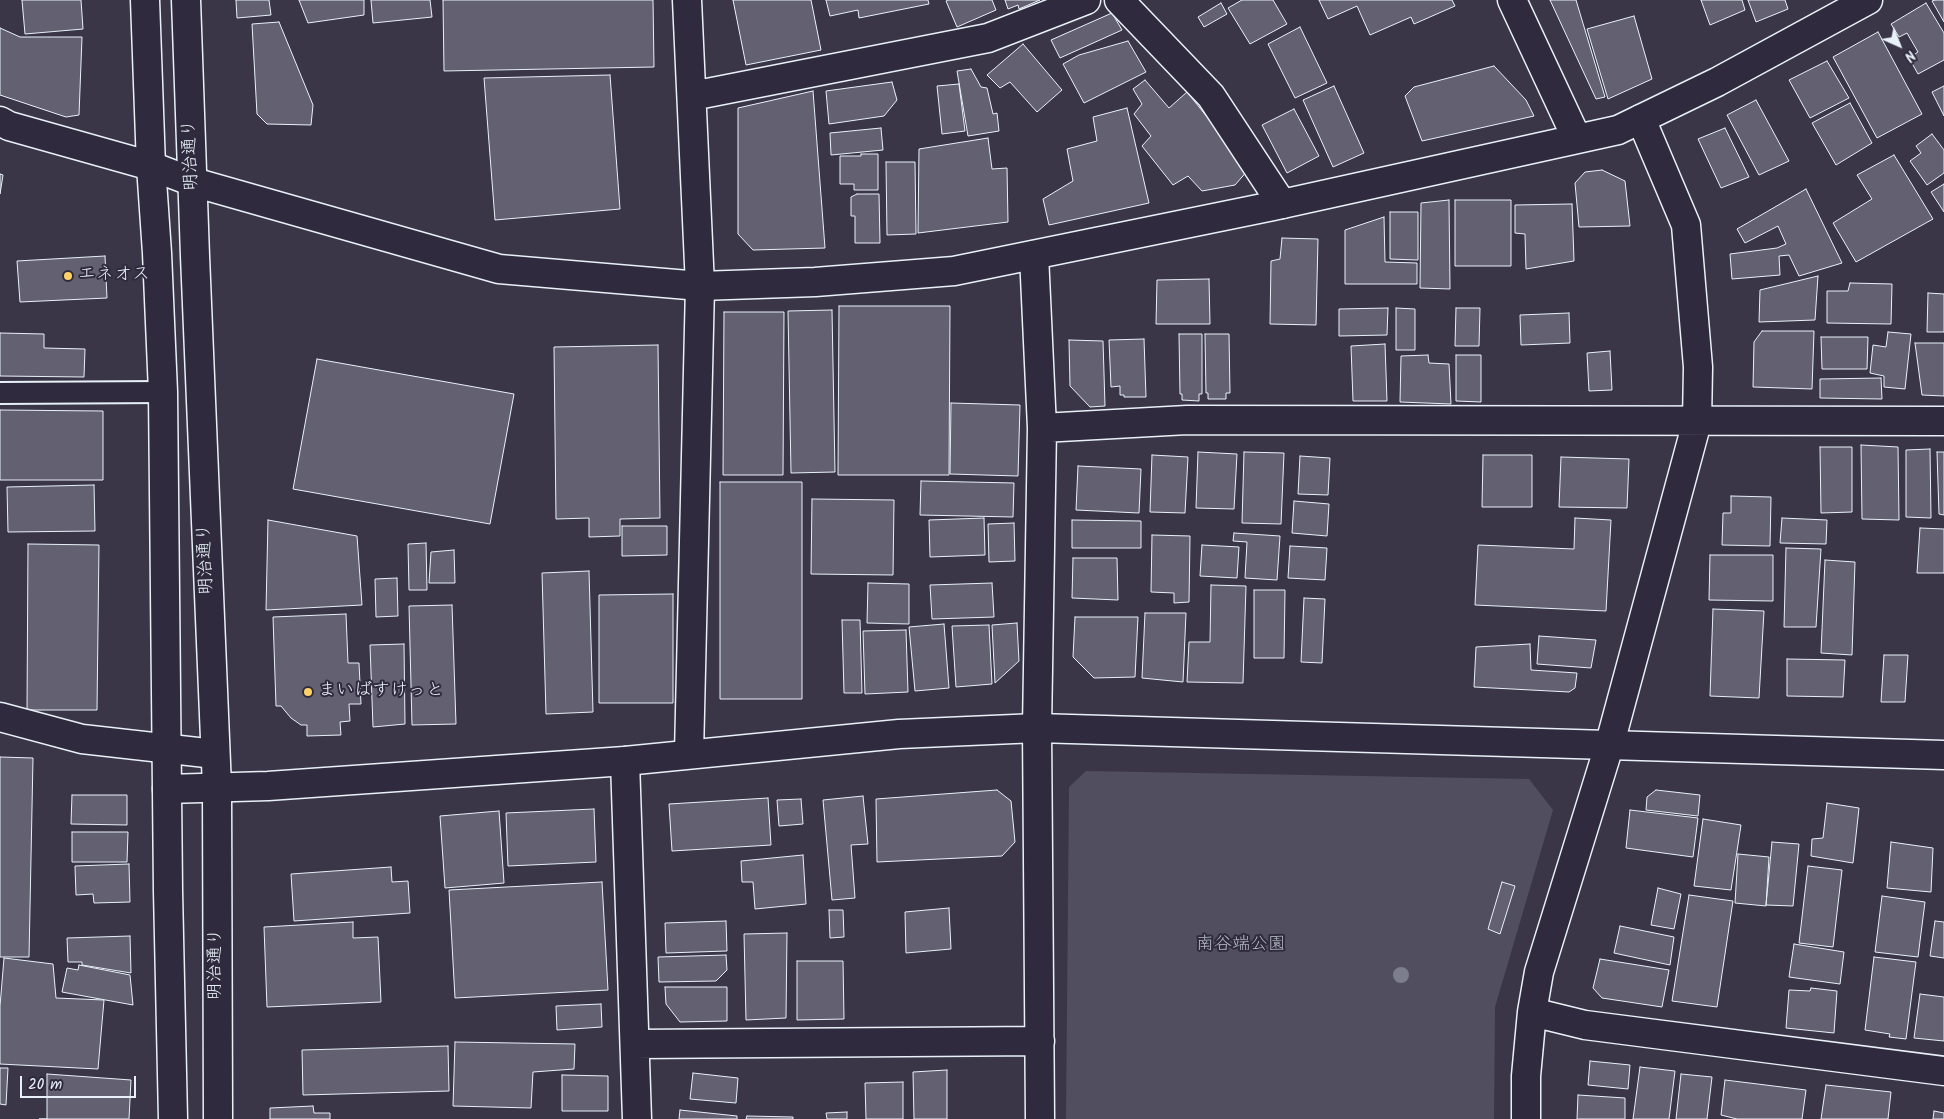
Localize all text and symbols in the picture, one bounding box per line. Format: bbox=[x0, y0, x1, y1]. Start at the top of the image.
north arrow bbox=[1874, 20, 1924, 70]
text: N bbox=[1899, 45, 1920, 67]
street label: 明治通り bbox=[180, 119, 204, 191]
place label: エネオス bbox=[78, 265, 150, 287]
marker: エネオス bbox=[62, 270, 74, 282]
street label: 明治通り bbox=[195, 523, 219, 595]
place label: まいばすけっと bbox=[318, 681, 444, 703]
marker: まいばすけっと bbox=[302, 686, 314, 698]
street label: 明治通り bbox=[206, 928, 228, 1000]
park label: 南谷端公園 bbox=[1196, 935, 1286, 957]
scale bar bbox=[22, 1066, 139, 1098]
text: 20 m bbox=[28, 1073, 62, 1097]

